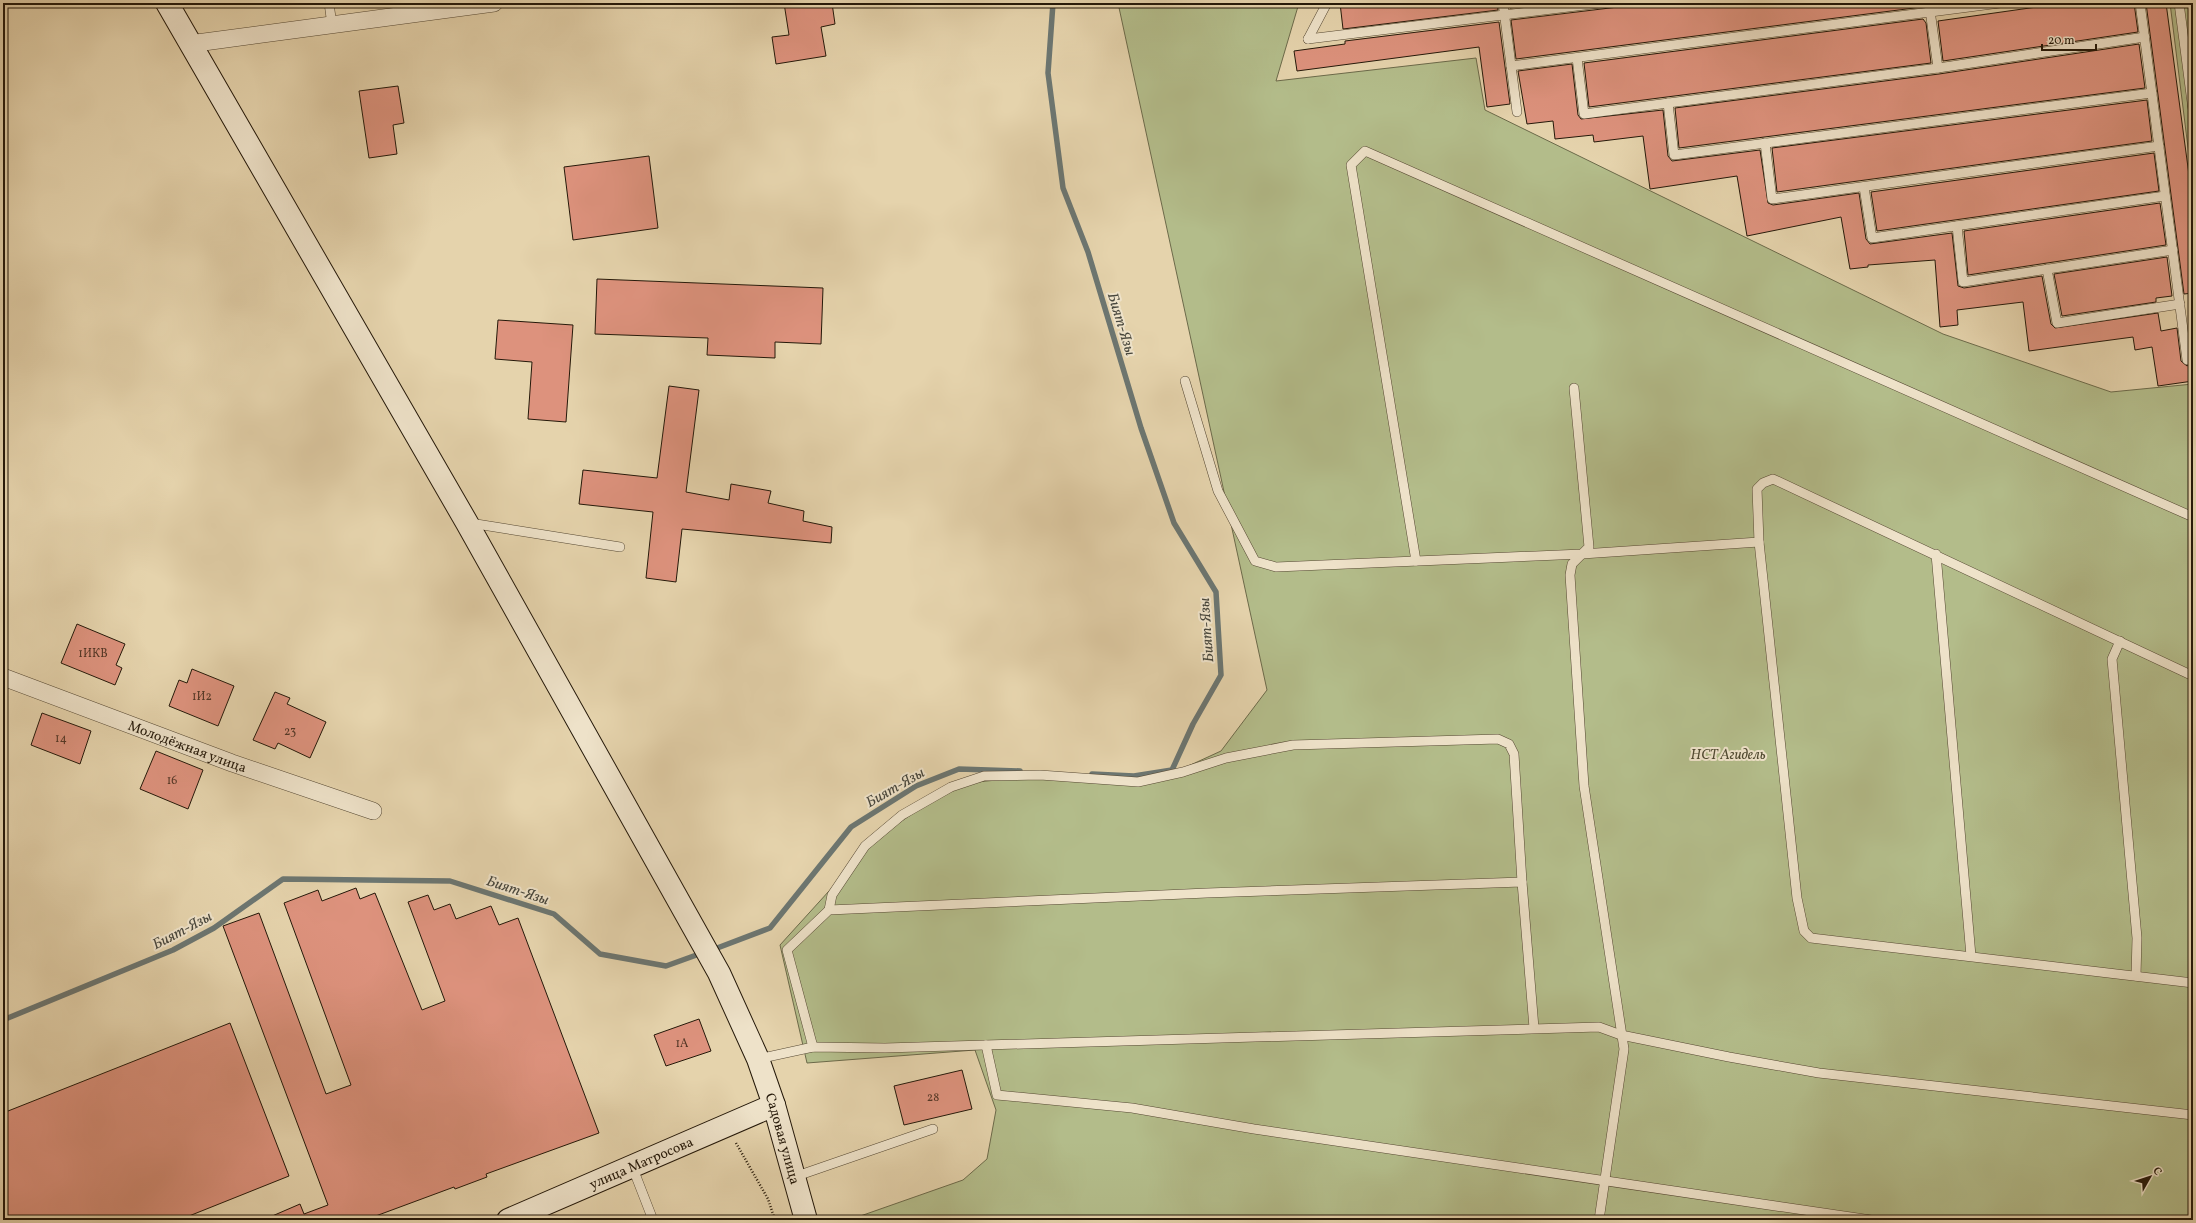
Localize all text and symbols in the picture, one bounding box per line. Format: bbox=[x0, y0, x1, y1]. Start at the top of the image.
scale bar bbox=[2042, 26, 2096, 52]
text: 20 m bbox=[2048, 33, 2075, 49]
water label: Бият-Язы bbox=[1101, 290, 1140, 359]
water label: Бият-Язы bbox=[1195, 597, 1220, 663]
house number: 1ИКВ bbox=[78, 646, 108, 662]
house number: 1И2 bbox=[192, 689, 212, 705]
street label: Молодёжная улица bbox=[125, 717, 249, 778]
house number: 23 bbox=[284, 724, 296, 740]
house number: 14 bbox=[55, 731, 67, 747]
park label: НСТ Агидель bbox=[1691, 746, 1766, 765]
water label: Бият-Язы bbox=[863, 763, 929, 814]
house number: 16 bbox=[167, 773, 177, 789]
water label: Бият-Язы bbox=[484, 871, 552, 912]
water label: Бият-Язы bbox=[149, 907, 217, 956]
house number: 1А bbox=[675, 1036, 689, 1052]
house number: 28 bbox=[927, 1090, 939, 1106]
street label: Садовая улица bbox=[760, 1091, 804, 1187]
street label: улица Матросова bbox=[587, 1133, 697, 1195]
north arrow bbox=[2130, 1157, 2170, 1197]
text: С bbox=[2149, 1164, 2165, 1179]

